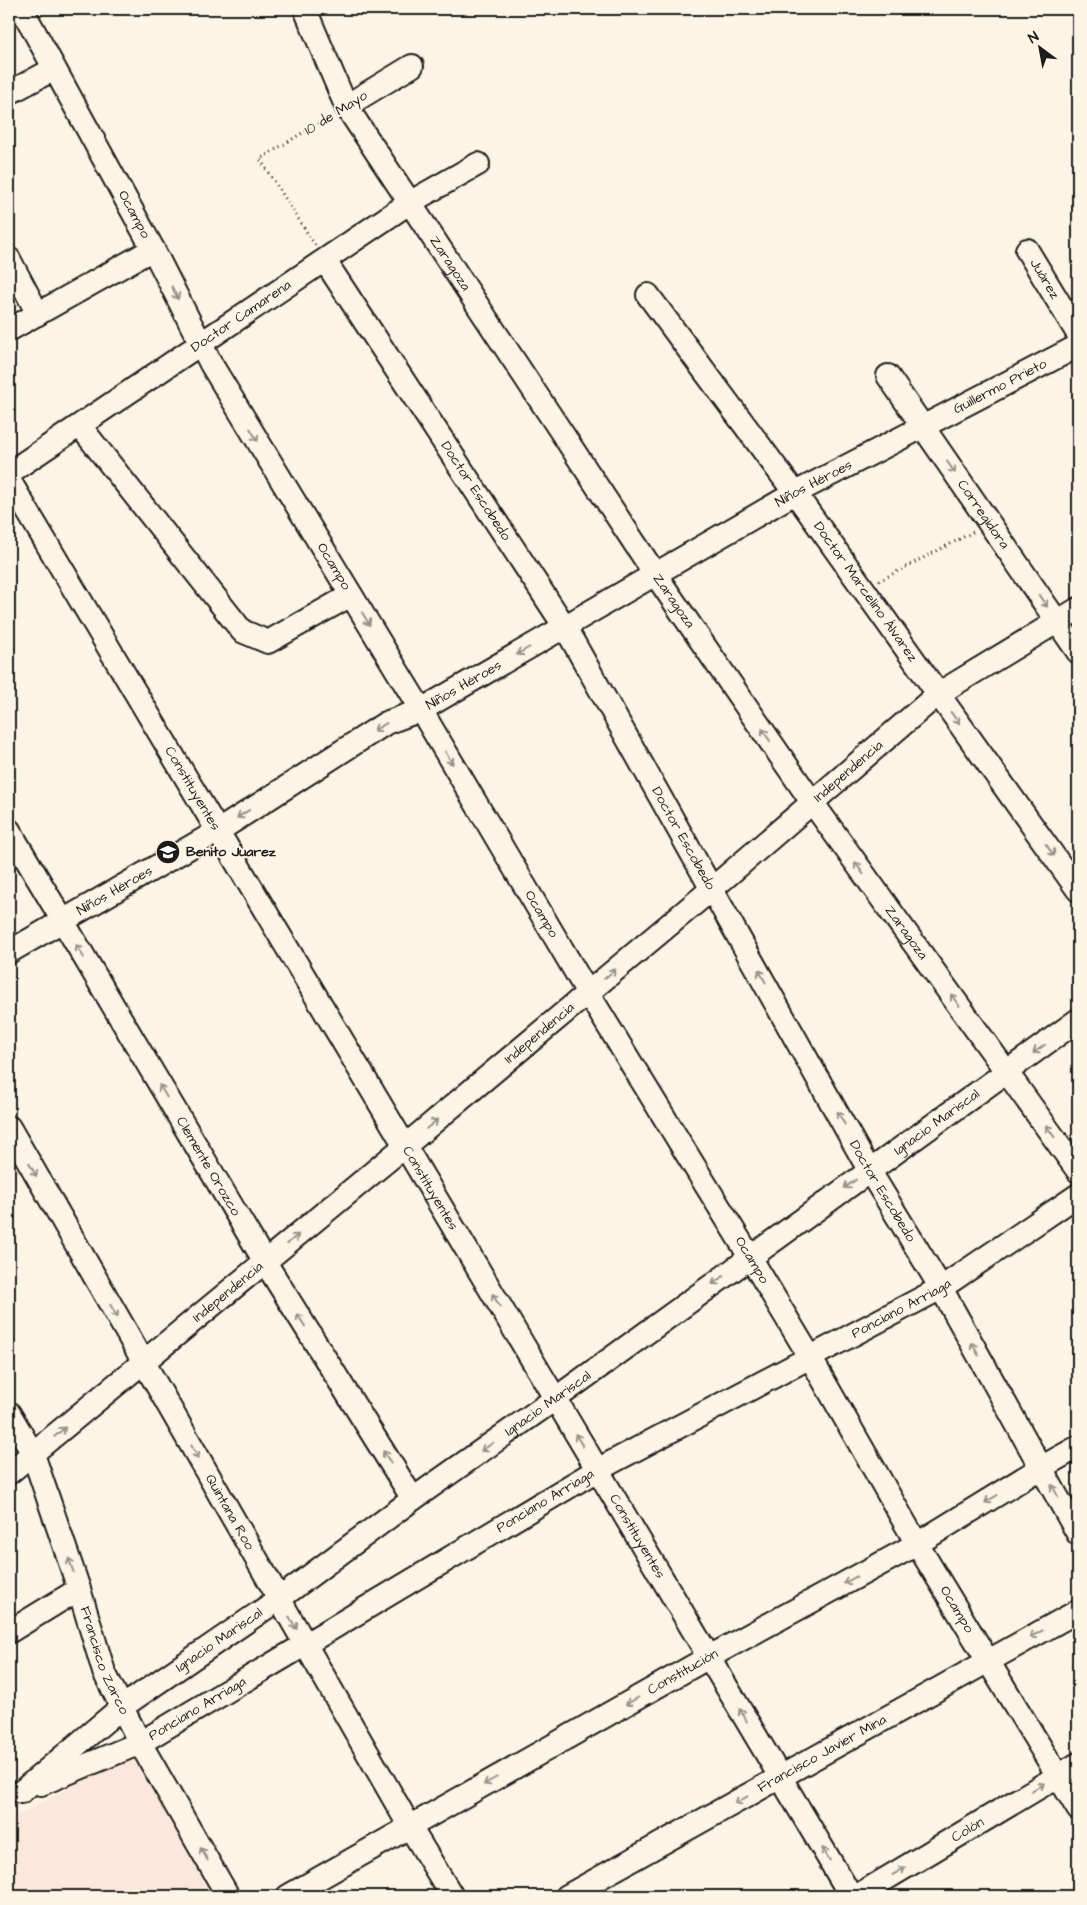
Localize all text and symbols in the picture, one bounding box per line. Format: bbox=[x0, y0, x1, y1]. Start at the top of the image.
north arrow bbox=[1014, 22, 1064, 72]
text: N bbox=[1025, 27, 1043, 49]
street label: 10 de Mayo bbox=[301, 86, 371, 140]
street label: Ocampo bbox=[113, 187, 155, 242]
street label: Zaragoza bbox=[425, 232, 475, 295]
street label: Juárez bbox=[1025, 255, 1065, 303]
street label: Doctor Camarena bbox=[187, 275, 295, 357]
one-way arrow bbox=[171, 285, 180, 300]
street label: Guillermo Prieto bbox=[950, 354, 1050, 419]
one-way arrow bbox=[249, 427, 259, 441]
street label: Doctor Escobedo bbox=[436, 437, 516, 545]
street label: Niños Héroes bbox=[772, 455, 856, 512]
one-way arrow bbox=[946, 460, 956, 474]
street label: Corregidora bbox=[952, 476, 1014, 553]
street label: Doctor Marcelino Álvarez bbox=[809, 518, 922, 666]
street label: Ocampo bbox=[312, 539, 356, 594]
street label: Zaragoza bbox=[648, 570, 700, 632]
one-way arrow bbox=[1038, 594, 1048, 608]
one-way arrow bbox=[361, 611, 371, 625]
one-way arrow bbox=[517, 647, 531, 657]
street label: Niños Héroes bbox=[422, 655, 505, 715]
one-way arrow bbox=[950, 711, 960, 725]
one-way arrow bbox=[374, 723, 388, 733]
one-way arrow bbox=[761, 729, 771, 743]
street label: Independencia bbox=[809, 736, 887, 807]
street label: Constituyentes bbox=[160, 743, 225, 834]
one-way arrow bbox=[445, 750, 455, 764]
street label: Doctor Escobedo bbox=[646, 783, 720, 894]
one-way arrow bbox=[236, 809, 250, 820]
school or university icon: Benito Juarez bbox=[155, 839, 181, 865]
place label: Benito Juarez bbox=[186, 842, 277, 862]
one-way arrow bbox=[1045, 843, 1055, 857]
street label: Niños Héroes bbox=[73, 861, 156, 921]
one-way arrow bbox=[854, 862, 865, 875]
street label: Ocampo bbox=[520, 887, 563, 942]
street label: Zaragoza bbox=[880, 902, 932, 964]
one-way arrow bbox=[74, 945, 84, 959]
one-way arrow bbox=[603, 969, 616, 980]
one-way arrow bbox=[756, 969, 766, 984]
one-way arrow bbox=[950, 993, 960, 1007]
street label: Independencia bbox=[500, 998, 579, 1069]
one-way arrow bbox=[1032, 1043, 1046, 1054]
one-way arrow bbox=[157, 1084, 167, 1098]
street label: Ignacio Mariscal bbox=[890, 1084, 984, 1160]
one-way arrow bbox=[835, 1112, 845, 1126]
street label: Clemente Orozco bbox=[171, 1113, 246, 1220]
one-way arrow bbox=[425, 1118, 438, 1129]
one-way arrow bbox=[1045, 1124, 1055, 1138]
street label: Doctor Escobedo bbox=[844, 1137, 921, 1246]
street label: Constituyentes bbox=[397, 1142, 463, 1234]
one-way arrow bbox=[28, 1162, 38, 1177]
one-way arrow bbox=[843, 1179, 857, 1189]
one-way arrow bbox=[287, 1233, 300, 1244]
street label: Ocampo bbox=[730, 1233, 774, 1288]
street label: Independencia bbox=[188, 1257, 268, 1327]
street label: Ponciano Arriaga bbox=[848, 1274, 955, 1344]
one-way arrow bbox=[711, 1275, 725, 1285]
one-way arrow bbox=[491, 1293, 501, 1307]
one-way arrow bbox=[109, 1303, 119, 1318]
one-way arrow bbox=[296, 1313, 306, 1327]
one-way arrow bbox=[970, 1343, 980, 1357]
street label: Ignacio Mariscal bbox=[501, 1366, 595, 1441]
one-way arrow bbox=[54, 1426, 67, 1437]
one-way arrow bbox=[574, 1433, 584, 1447]
one-way arrow bbox=[480, 1442, 494, 1452]
one-way arrow bbox=[190, 1444, 200, 1458]
one-way arrow bbox=[382, 1451, 392, 1465]
street label: Ponciano Arriaga bbox=[493, 1464, 598, 1538]
street label: Quintana Roo bbox=[200, 1471, 259, 1554]
one-way arrow bbox=[1050, 1484, 1059, 1499]
street label: Constituyentes bbox=[604, 1490, 670, 1582]
one-way arrow bbox=[984, 1494, 998, 1504]
one-way arrow bbox=[66, 1557, 75, 1573]
one-way arrow bbox=[843, 1575, 858, 1585]
street label: Ocampo bbox=[935, 1582, 979, 1637]
street label: Ignacio Mariscal bbox=[172, 1603, 267, 1677]
street label: Francisco Zarco bbox=[75, 1604, 134, 1718]
one-way arrow bbox=[288, 1615, 298, 1629]
one-way arrow bbox=[1028, 1629, 1043, 1639]
street label: Constitución bbox=[644, 1644, 722, 1700]
street label: Ponciano Arriaga bbox=[145, 1672, 250, 1746]
one-way arrow bbox=[624, 1696, 639, 1706]
one-way arrow bbox=[737, 1708, 747, 1722]
street label: Francisco Javier Mina bbox=[754, 1710, 890, 1798]
one-way arrow bbox=[484, 1777, 498, 1787]
one-way arrow bbox=[1031, 1782, 1045, 1792]
one-way arrow bbox=[734, 1795, 749, 1805]
street label: Colón bbox=[948, 1812, 988, 1847]
one-way arrow bbox=[198, 1847, 208, 1862]
one-way arrow bbox=[820, 1848, 830, 1862]
one-way arrow bbox=[891, 1866, 905, 1876]

